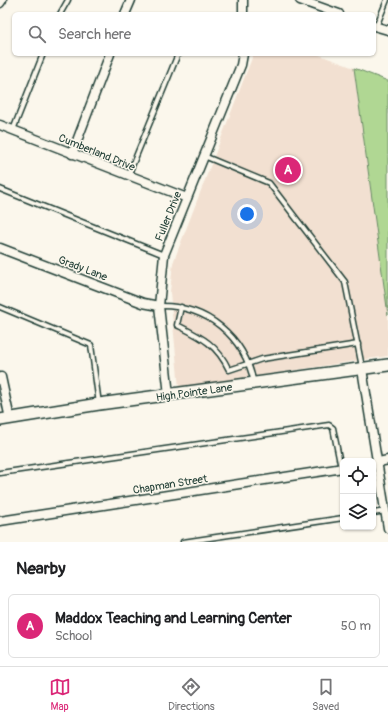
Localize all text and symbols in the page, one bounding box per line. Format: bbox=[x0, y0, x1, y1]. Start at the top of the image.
search box bbox=[12, 12, 376, 56]
icon: search bbox=[26, 23, 48, 45]
text: Search here bbox=[58, 25, 131, 44]
street label: Cumberland Drive bbox=[57, 131, 138, 174]
pin: A bbox=[275, 155, 301, 185]
street label: Fuller Drive bbox=[153, 189, 185, 243]
your location bbox=[237, 204, 257, 224]
street label: Grady Lane bbox=[56, 253, 110, 284]
street label: High Pointe Lane bbox=[155, 381, 234, 404]
map controls bbox=[340, 458, 376, 530]
button: locate bbox=[340, 458, 376, 494]
street label: Chapman Street bbox=[132, 472, 209, 497]
button: layers bbox=[340, 494, 376, 530]
text: Nearby bbox=[16, 558, 65, 579]
text: Maddox Teaching and Learning Center bbox=[55, 609, 292, 628]
text: A bbox=[26, 618, 34, 634]
text: 50 m bbox=[341, 618, 371, 634]
text: School bbox=[55, 628, 92, 644]
tab: Map bbox=[49, 676, 71, 713]
tab: Directions bbox=[168, 676, 215, 713]
tab: Saved bbox=[312, 676, 339, 713]

